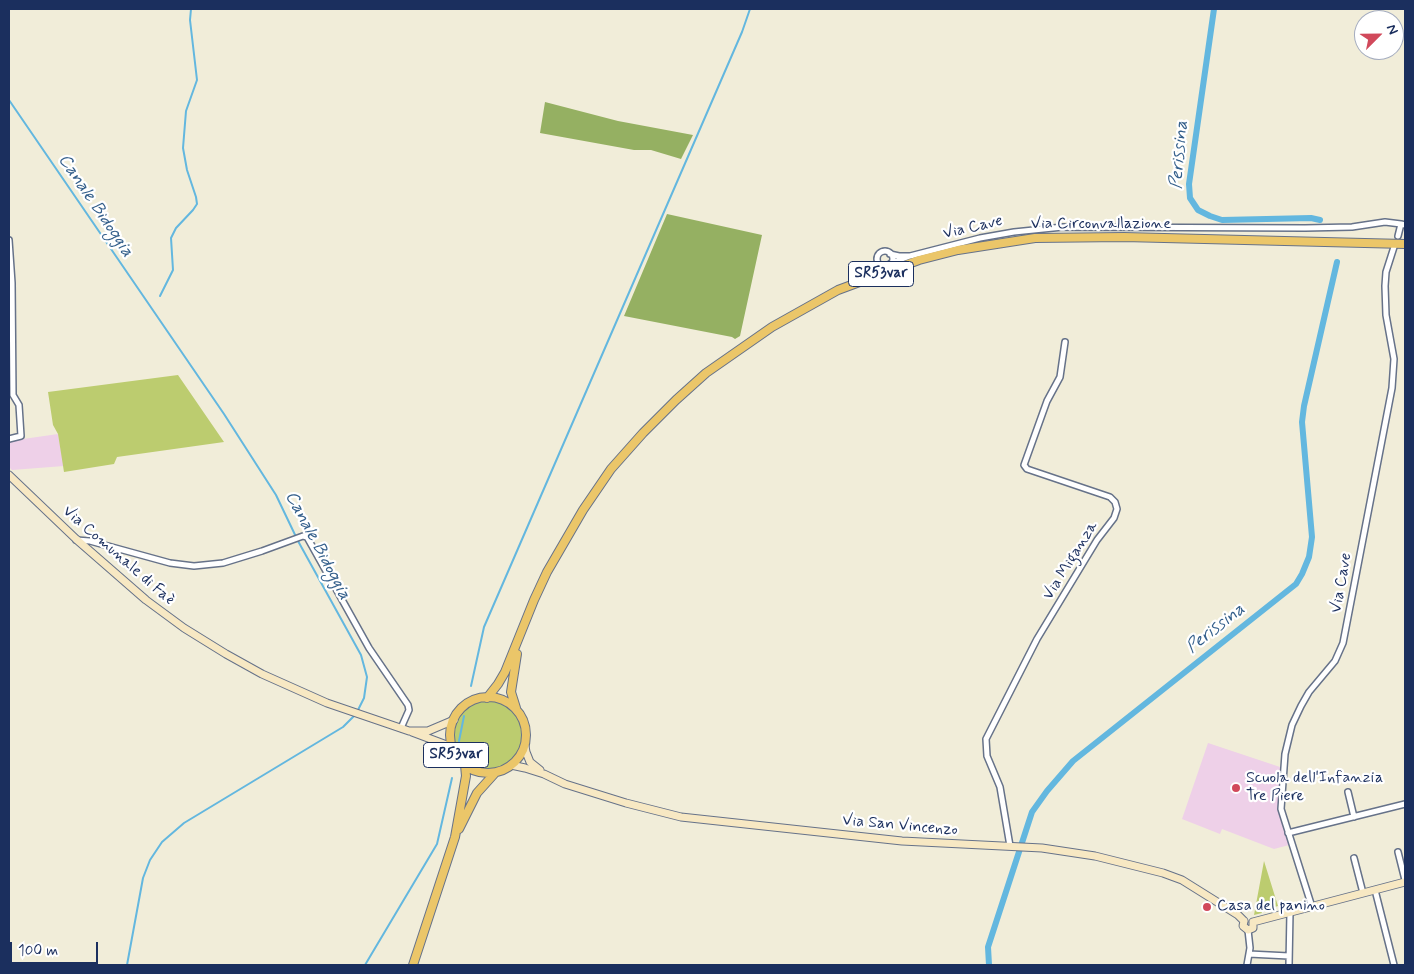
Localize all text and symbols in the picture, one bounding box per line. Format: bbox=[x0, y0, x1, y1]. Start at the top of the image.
north arrow bbox=[1354, 10, 1404, 60]
text: N bbox=[1382, 22, 1402, 37]
water label: Perissina bbox=[1166, 120, 1194, 190]
water label: Canale Bidoggia bbox=[52, 150, 138, 262]
street label: Via Cave bbox=[941, 212, 1005, 244]
street label: Via Circonvallazione bbox=[1031, 215, 1171, 235]
road number: SR53var bbox=[848, 262, 914, 286]
water label: Canale Bidoggia bbox=[279, 488, 355, 604]
street label: Via Comunale di Faè bbox=[58, 502, 178, 610]
street label: Via Miganza bbox=[1039, 518, 1103, 604]
street label: Via Cave bbox=[1327, 551, 1357, 615]
water label: Perissina bbox=[1182, 599, 1250, 659]
road number: SR53var bbox=[424, 742, 488, 768]
place label: Scuola dell'Infanzia Tre Piere bbox=[1246, 769, 1383, 807]
marker: Scuola dell'Infanzia Tre Piere bbox=[1230, 782, 1242, 794]
street label: Via San Vincenzo bbox=[841, 811, 959, 841]
place label: Casa del panino bbox=[1217, 897, 1325, 917]
marker: Casa del panino bbox=[1201, 901, 1213, 913]
scale bar bbox=[12, 932, 100, 964]
text: 100 m bbox=[18, 941, 58, 961]

